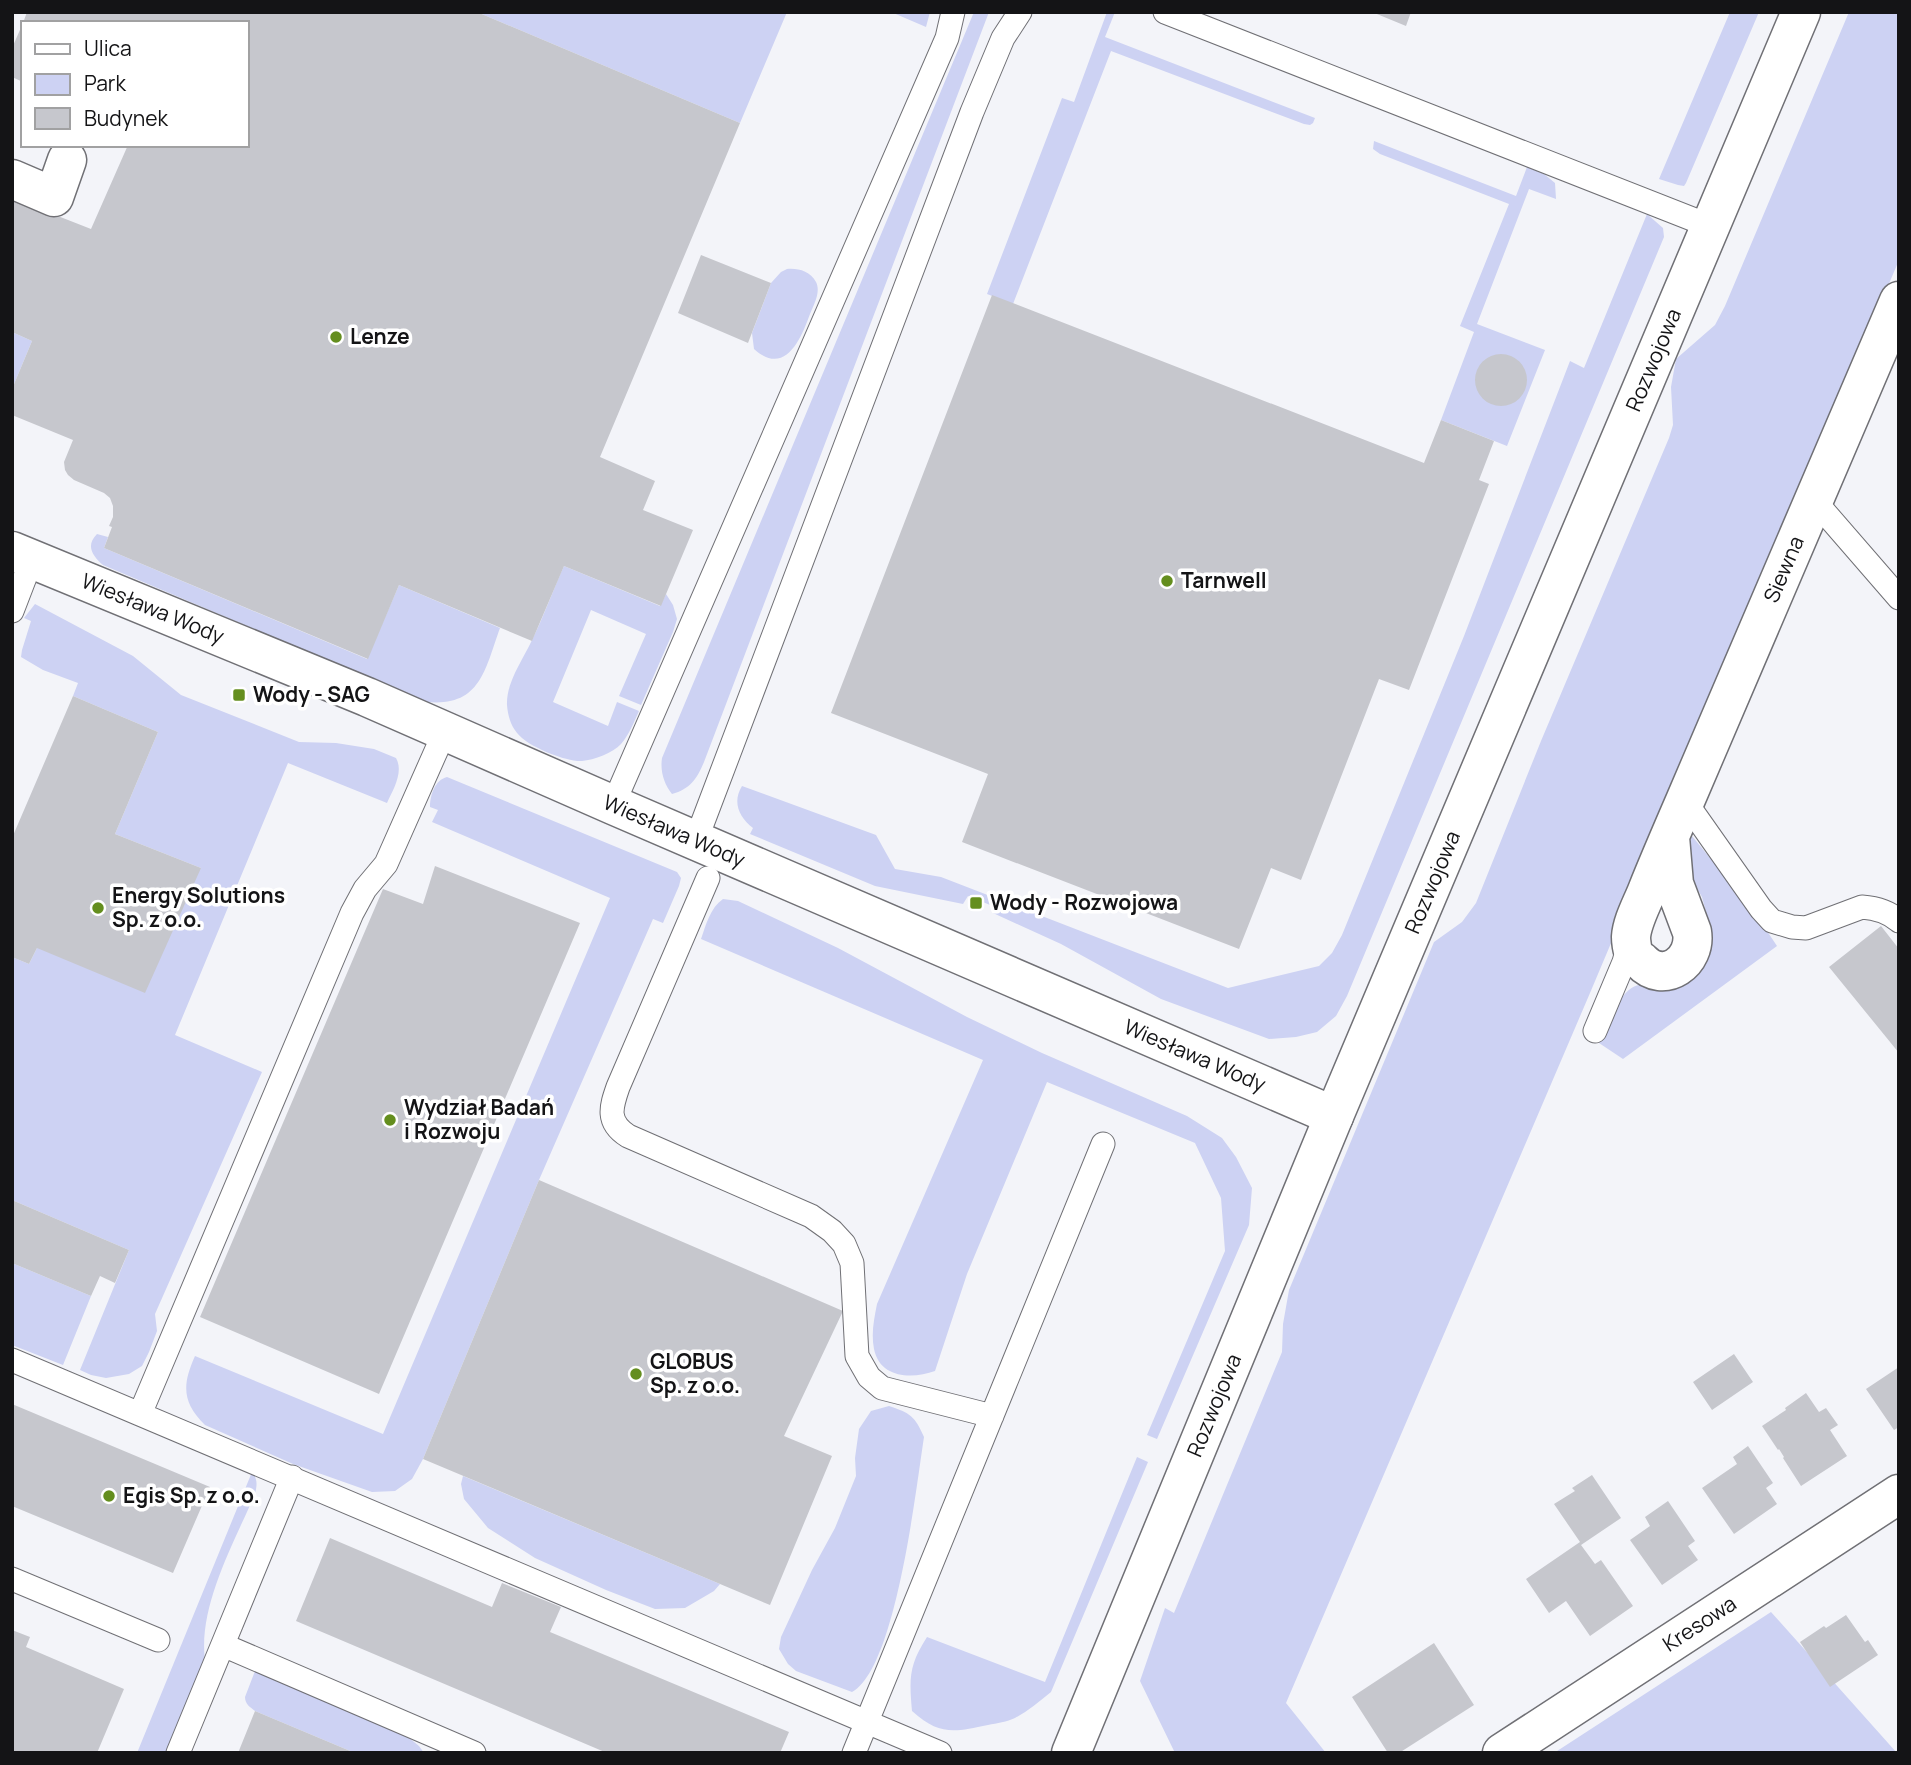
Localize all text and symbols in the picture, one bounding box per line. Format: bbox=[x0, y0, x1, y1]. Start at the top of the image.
legend bbox=[21, 21, 248, 147]
text: Ulica bbox=[84, 34, 132, 62]
text: Park bbox=[84, 69, 126, 97]
text: Budynek bbox=[84, 104, 169, 132]
street label: Rozwojowa bbox=[1619, 304, 1687, 415]
place label: Lenze bbox=[350, 322, 410, 350]
marker: Lenze bbox=[328, 329, 344, 345]
street label: Siewna bbox=[1757, 531, 1810, 607]
street label: Wiesława Wody bbox=[77, 566, 229, 650]
place label: Tarnwell bbox=[1181, 566, 1267, 594]
marker: Tarnwell bbox=[1159, 573, 1175, 589]
place label: Wody - SAG bbox=[253, 680, 370, 708]
marker: Wody - SAG bbox=[231, 687, 247, 703]
street label: Wiesława Wody bbox=[599, 787, 750, 873]
street label: Rozwojowa bbox=[1398, 826, 1466, 937]
place label: Energy Solutions Sp. z o.o. bbox=[112, 881, 285, 933]
place label: Wody - Rozwojowa bbox=[990, 888, 1178, 916]
marker: Wody - Rozwojowa bbox=[968, 895, 984, 911]
marker: Energy Solutions Sp. z o.o. bbox=[90, 900, 106, 916]
street label: Wiesława Wody bbox=[1120, 1012, 1270, 1098]
place label: Wydział Badań i Rozwoju bbox=[404, 1093, 554, 1145]
marker: Wydział Badań i Rozwoju bbox=[382, 1112, 398, 1128]
place label: GLOBUS Sp. z o.o. bbox=[650, 1347, 740, 1399]
street label: Rozwojowa bbox=[1180, 1349, 1247, 1461]
marker: GLOBUS Sp. z o.o. bbox=[628, 1366, 644, 1382]
place label: Egis Sp. z o.o. bbox=[123, 1481, 260, 1509]
marker: Egis Sp. z o.o. bbox=[101, 1488, 117, 1504]
street label: Kresowa bbox=[1657, 1589, 1741, 1657]

